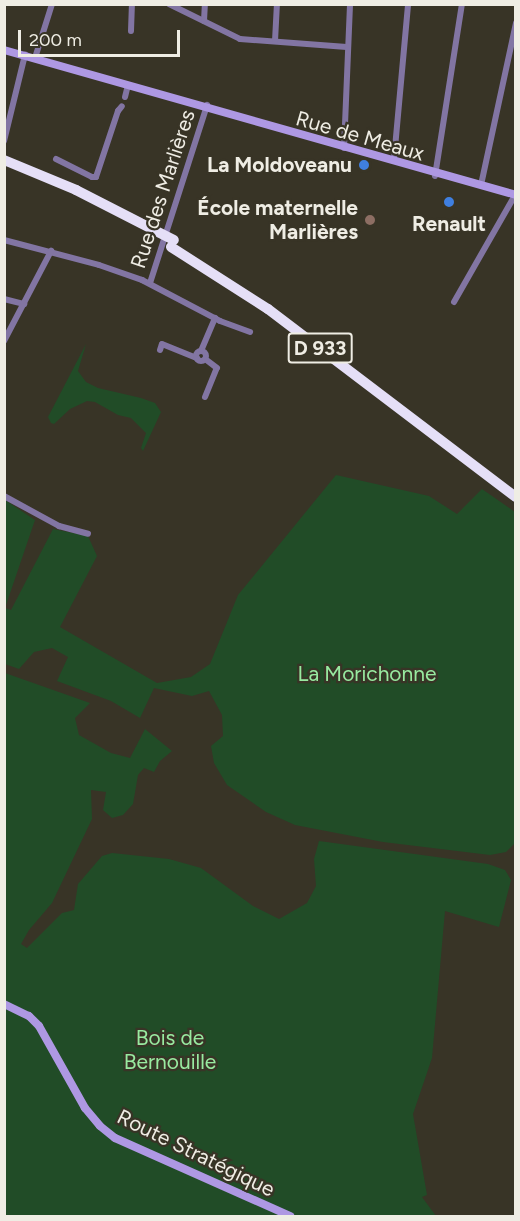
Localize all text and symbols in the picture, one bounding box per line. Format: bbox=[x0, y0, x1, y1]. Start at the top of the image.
scale bar bbox=[21, 18, 183, 56]
text: 200 m bbox=[29, 29, 82, 51]
street label: Rue de Meaux bbox=[293, 106, 427, 166]
street label: Rue des Marlières bbox=[125, 107, 201, 271]
place label: La Moldoveanu bbox=[207, 152, 352, 178]
marker: La Moldoveanu bbox=[357, 158, 371, 172]
place label: École maternelle Marlières bbox=[197, 195, 358, 245]
marker: Renault bbox=[442, 195, 456, 209]
place label: Renault bbox=[412, 211, 486, 237]
marker: École maternelle Marlières bbox=[363, 213, 377, 227]
road number: D 933 bbox=[287, 331, 353, 365]
park label: La Morichonne bbox=[298, 661, 436, 687]
park label: Bois de Bernouille bbox=[124, 1025, 216, 1075]
street label: Route Stratégique bbox=[113, 1104, 279, 1202]

